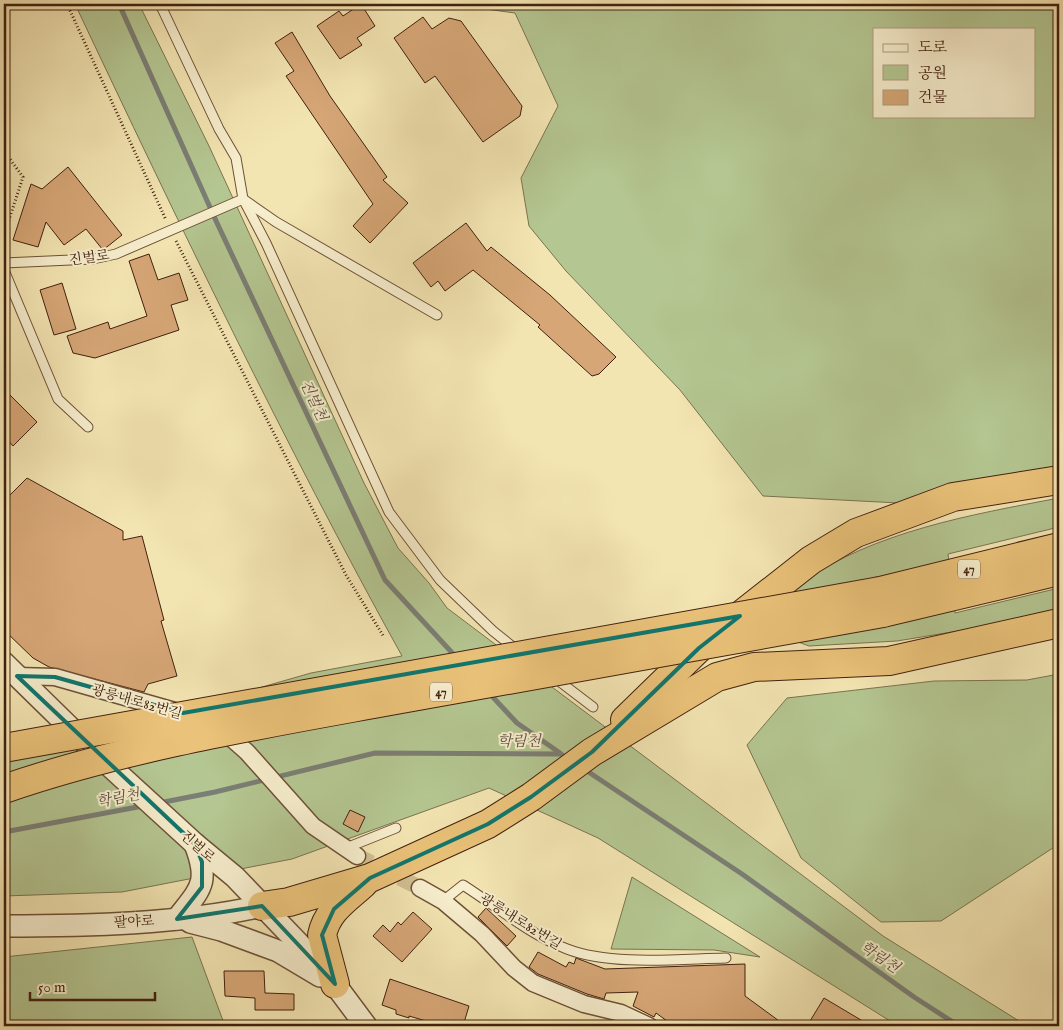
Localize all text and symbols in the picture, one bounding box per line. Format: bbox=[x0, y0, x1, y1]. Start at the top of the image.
legend bbox=[873, 28, 1036, 118]
text: 도로 bbox=[918, 38, 947, 57]
text: 공원 bbox=[918, 64, 947, 83]
text: 건물 bbox=[918, 88, 947, 107]
street label: 진벌로 bbox=[68, 246, 111, 270]
water label: 진벌천 bbox=[296, 376, 332, 425]
road number: 47 bbox=[958, 560, 980, 578]
street label: 광릉내로82번길 bbox=[89, 680, 184, 723]
road number: 47 bbox=[430, 682, 452, 702]
water label: 학림천 bbox=[497, 732, 542, 751]
water label: 학림천 bbox=[95, 785, 143, 812]
street label: 진벌로 bbox=[176, 827, 219, 867]
street label: 광릉내로82번길 bbox=[476, 890, 565, 954]
street label: 팔야로 bbox=[113, 912, 155, 932]
water label: 학림천 bbox=[856, 937, 904, 978]
scale bar bbox=[30, 970, 155, 1002]
text: 50 m bbox=[38, 978, 66, 997]

